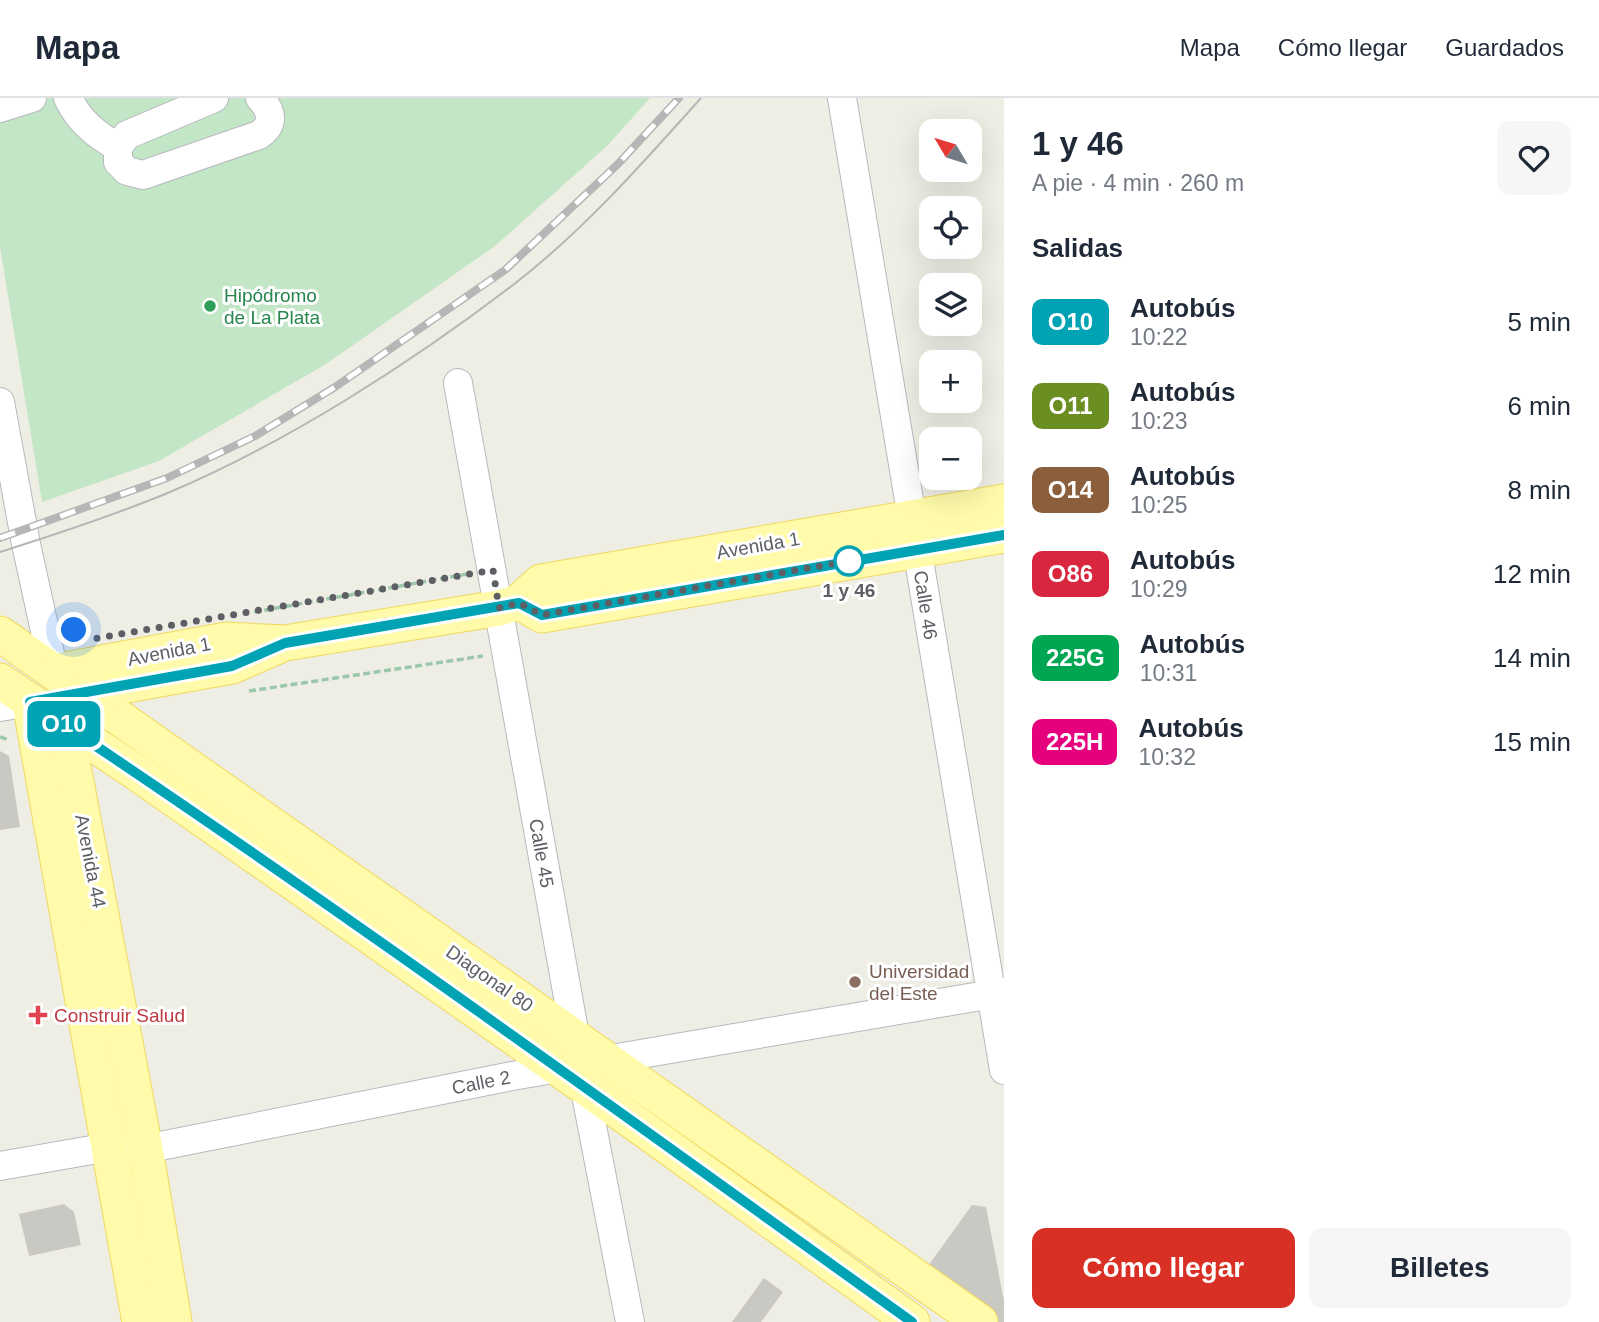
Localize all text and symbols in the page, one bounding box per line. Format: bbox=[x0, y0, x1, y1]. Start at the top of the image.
text: Mapa bbox=[35, 29, 119, 66]
text: Mapa bbox=[1180, 34, 1240, 61]
text: Cómo llegar bbox=[1278, 34, 1407, 61]
text: Guardados bbox=[1445, 34, 1564, 61]
north arrow bbox=[919, 119, 982, 182]
map controls bbox=[919, 119, 982, 490]
button: heart bbox=[1497, 121, 1571, 195]
text: 1 y 46 bbox=[1032, 125, 1124, 162]
text: A pie · 4 min · 260 m bbox=[1032, 170, 1244, 196]
button: locate bbox=[919, 196, 982, 259]
text: Salidas bbox=[1032, 233, 1123, 263]
button: layers bbox=[919, 273, 982, 336]
place label: Hipódromo de La Plata bbox=[224, 285, 321, 328]
text: Autobús bbox=[1130, 293, 1235, 323]
marker: Hipódromo de La Plata bbox=[202, 298, 218, 314]
text: 5 min bbox=[1507, 307, 1571, 337]
text: O10 bbox=[1048, 308, 1093, 335]
text: 10:22 bbox=[1130, 324, 1188, 350]
button: + bbox=[919, 350, 982, 413]
text: Autobús bbox=[1130, 377, 1235, 407]
text: 6 min bbox=[1507, 391, 1571, 421]
text: O11 bbox=[1048, 392, 1093, 419]
text: 10:23 bbox=[1130, 408, 1188, 434]
button: − bbox=[919, 427, 982, 490]
text: Autobús bbox=[1130, 461, 1235, 491]
text: 8 min bbox=[1507, 475, 1571, 505]
text: O14 bbox=[1048, 476, 1093, 503]
text: 10:25 bbox=[1130, 492, 1188, 518]
street label: Avenida 1 bbox=[715, 528, 801, 563]
text: Autobús bbox=[1130, 545, 1235, 575]
marker: 1 y 46 bbox=[834, 546, 864, 576]
text: 12 min bbox=[1493, 559, 1571, 589]
text: O86 bbox=[1048, 560, 1093, 587]
street label: Calle 46 bbox=[910, 569, 941, 641]
text: 10:29 bbox=[1130, 576, 1188, 602]
place label: 1 y 46 bbox=[823, 580, 875, 601]
your location bbox=[56, 612, 91, 647]
text: Autobús bbox=[1140, 629, 1245, 659]
street label: Avenida 1 bbox=[126, 633, 212, 670]
text: 14 min bbox=[1493, 643, 1571, 673]
text: 225G bbox=[1046, 644, 1105, 671]
text: 10:31 bbox=[1140, 660, 1197, 686]
line badge: O10 bbox=[24, 701, 104, 747]
text: O10 bbox=[41, 710, 87, 737]
text: Autobús bbox=[1138, 713, 1244, 743]
text: 15 min bbox=[1493, 727, 1571, 757]
text: 225H bbox=[1046, 728, 1103, 755]
text: 10:32 bbox=[1138, 744, 1196, 770]
street label: Avenida 44 bbox=[71, 813, 110, 910]
street label: Calle 45 bbox=[525, 817, 558, 889]
street label: Diagonal 80 bbox=[442, 941, 537, 1016]
place label: Universidad del Este bbox=[869, 961, 969, 1004]
marker: Universidad del Este bbox=[847, 974, 863, 990]
marker: Construir Salud bbox=[28, 1005, 48, 1025]
place label: Construir Salud bbox=[54, 1005, 185, 1026]
street label: Calle 2 bbox=[450, 1067, 512, 1098]
button: Cómo llegar bbox=[1032, 1228, 1295, 1308]
button: Billetes bbox=[1309, 1228, 1571, 1308]

